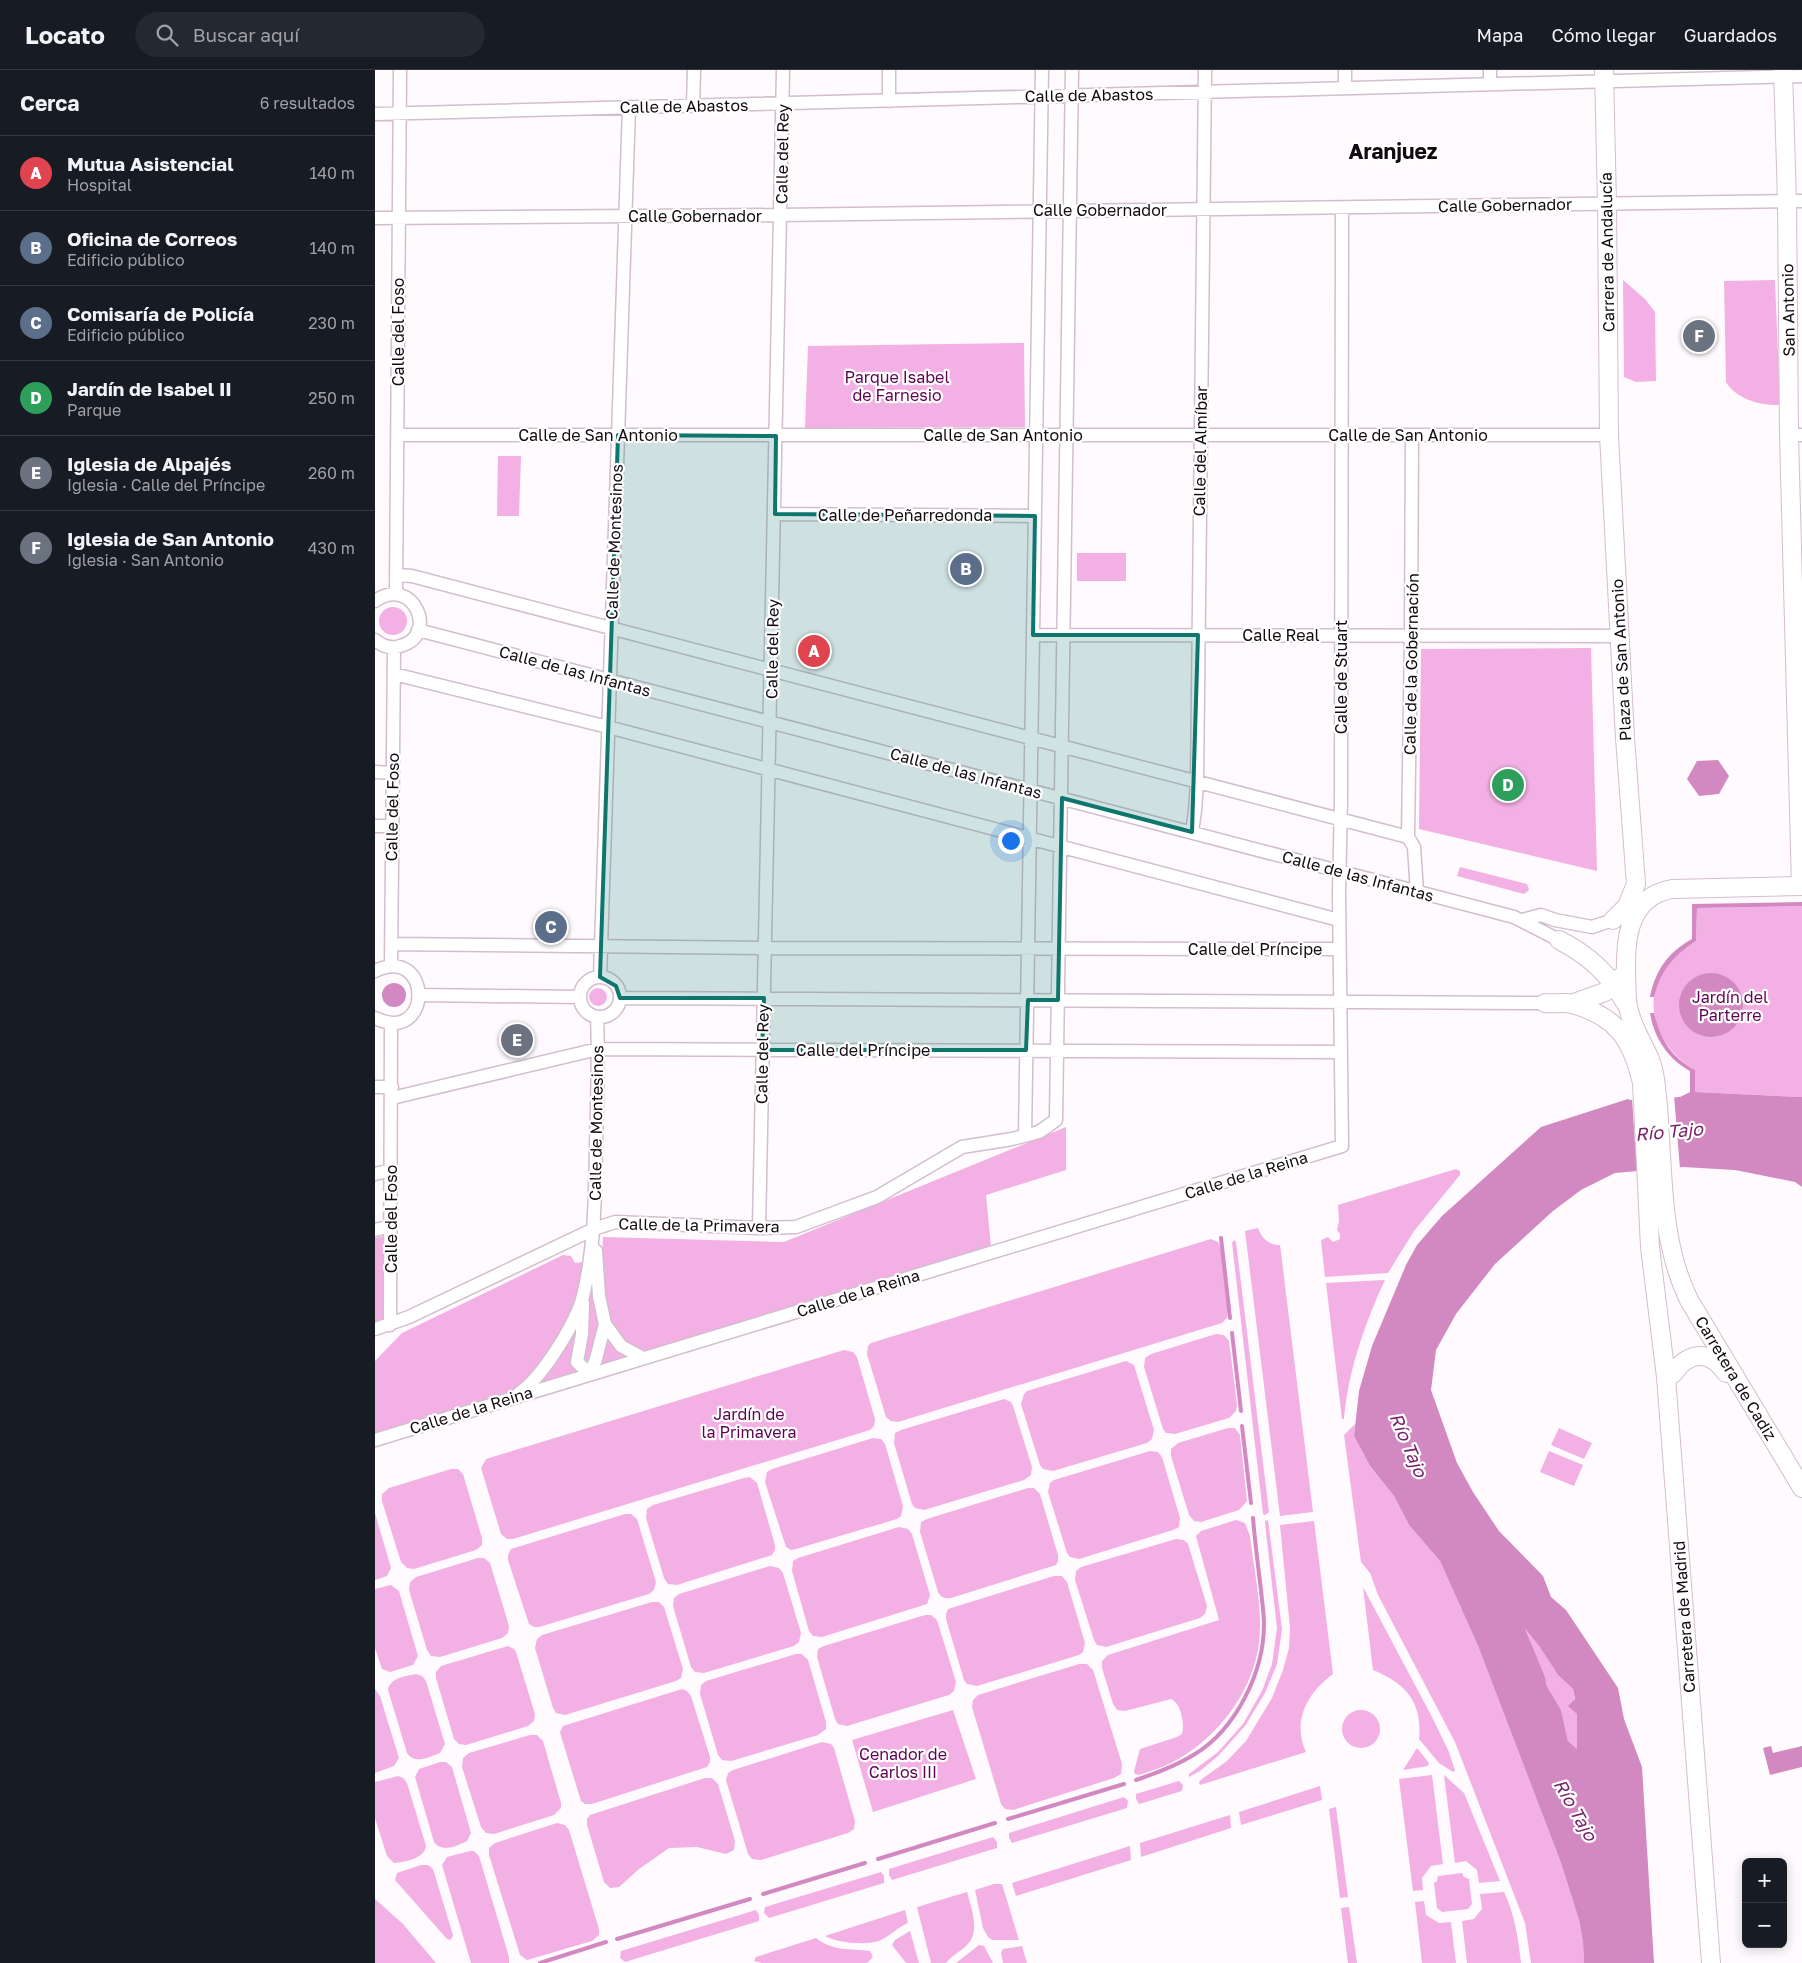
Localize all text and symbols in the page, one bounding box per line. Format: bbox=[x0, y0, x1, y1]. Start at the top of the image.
search box bbox=[135, 12, 485, 57]
text: Locato bbox=[25, 20, 105, 49]
icon: search bbox=[153, 21, 181, 49]
text: Buscar aquí bbox=[193, 23, 299, 46]
text: Mapa bbox=[1477, 24, 1523, 46]
text: Cómo llegar bbox=[1551, 24, 1656, 46]
text: Guardados bbox=[1684, 24, 1777, 46]
street label: Calle de Abastos bbox=[1024, 84, 1154, 106]
text: Cerca bbox=[20, 90, 79, 116]
text: 6 resultados bbox=[260, 93, 355, 113]
street label: Calle de Abastos bbox=[619, 95, 749, 117]
street label: Calle del Rey bbox=[771, 104, 793, 204]
district label: Aranjuez bbox=[1349, 138, 1438, 164]
text: Mutua Asistencial bbox=[67, 152, 234, 175]
text: A bbox=[30, 163, 42, 183]
text: 140 m bbox=[309, 163, 355, 183]
street label: Carrera de Andalucía bbox=[1596, 172, 1618, 332]
text: Hospital bbox=[67, 175, 132, 195]
street label: Calle Gobernador bbox=[1438, 194, 1572, 216]
street label: Calle Gobernador bbox=[1033, 200, 1167, 220]
street label: Calle Gobernador bbox=[628, 206, 762, 226]
text: Oficina de Correos bbox=[67, 227, 238, 250]
text: B bbox=[30, 238, 42, 258]
text: 140 m bbox=[309, 238, 355, 258]
text: Edificio público bbox=[67, 250, 185, 270]
street label: San Antonio bbox=[1777, 263, 1799, 357]
street label: Calle del Foso bbox=[388, 278, 408, 386]
text: Comisaría de Policía bbox=[67, 302, 254, 325]
text: C bbox=[30, 313, 42, 333]
text: 230 m bbox=[308, 313, 355, 333]
pin: F bbox=[1683, 317, 1715, 355]
text: Edificio público bbox=[67, 325, 185, 345]
park label: Parque Isabel de Farnesio bbox=[844, 367, 950, 405]
text: Jardín de Isabel II bbox=[67, 377, 232, 400]
street label: Calle del Almíbar bbox=[1189, 385, 1211, 517]
text: D bbox=[30, 388, 42, 408]
text: 250 m bbox=[308, 388, 355, 408]
text: Parque bbox=[67, 400, 121, 420]
street label: Calle de San Antonio bbox=[518, 425, 678, 445]
street label: Calle de San Antonio bbox=[923, 425, 1083, 445]
street label: Calle de San Antonio bbox=[1328, 425, 1488, 445]
text: Iglesia de Alpajés bbox=[67, 452, 231, 475]
text: E bbox=[31, 463, 41, 483]
text: 260 m bbox=[308, 463, 355, 483]
street label: Calle de Montesinos bbox=[601, 464, 627, 620]
text: Iglesia · Calle del Príncipe bbox=[67, 475, 265, 495]
street label: Calle de Peñarredonda bbox=[818, 505, 992, 525]
text: Iglesia de San Antonio bbox=[67, 527, 274, 550]
text: F bbox=[31, 538, 41, 558]
text: 430 m bbox=[308, 538, 355, 558]
text: Iglesia · San Antonio bbox=[67, 550, 224, 570]
pin: B bbox=[950, 550, 982, 588]
street label: Calle de la Gobernación bbox=[1399, 573, 1423, 755]
street label: Plaza de San Antonio bbox=[1607, 578, 1635, 742]
street label: Calle del Rey bbox=[761, 599, 783, 699]
street label: Calle de Stuart bbox=[1331, 620, 1351, 734]
street label: Calle Real bbox=[1242, 625, 1320, 645]
pin: A bbox=[798, 632, 830, 670]
street label: Calle de las Infantas bbox=[497, 641, 653, 701]
street label: Calle de las Infantas bbox=[888, 743, 1044, 803]
street label: Calle del Foso bbox=[381, 753, 403, 861]
pin: D bbox=[1492, 766, 1524, 804]
your location bbox=[998, 828, 1024, 854]
street label: Calle de las Infantas bbox=[1280, 846, 1436, 906]
pin: C bbox=[535, 908, 567, 946]
street label: Calle del Príncipe bbox=[1188, 939, 1322, 959]
park label: Jardín del Parterre bbox=[1692, 987, 1768, 1025]
street label: Calle del Rey bbox=[751, 1004, 773, 1104]
pin: E bbox=[501, 1021, 533, 1059]
street label: Calle del Príncipe bbox=[796, 1040, 930, 1060]
street label: Calle de Montesinos bbox=[585, 1045, 607, 1201]
water label: Río Tajo bbox=[1634, 1117, 1705, 1145]
street label: Calle de la Reina bbox=[1182, 1147, 1310, 1203]
street label: Calle del Foso bbox=[381, 1165, 401, 1273]
street label: Calle de la Primavera bbox=[618, 1214, 780, 1236]
street label: Calle de la Reina bbox=[794, 1265, 922, 1321]
street label: Carretera de Cadiz bbox=[1691, 1312, 1781, 1444]
street label: Calle de la Reina bbox=[407, 1382, 535, 1438]
park label: Jardín de la Primavera bbox=[701, 1404, 797, 1442]
water label: Río Tajo bbox=[1386, 1409, 1433, 1481]
street label: Carretera de Madrid bbox=[1669, 1540, 1699, 1694]
park label: Cenador de Carlos III bbox=[859, 1744, 947, 1782]
water label: Río Tajo bbox=[1549, 1775, 1603, 1845]
map controls bbox=[1742, 1858, 1787, 1948]
button: + bbox=[1742, 1858, 1787, 1903]
button: − bbox=[1742, 1903, 1787, 1948]

